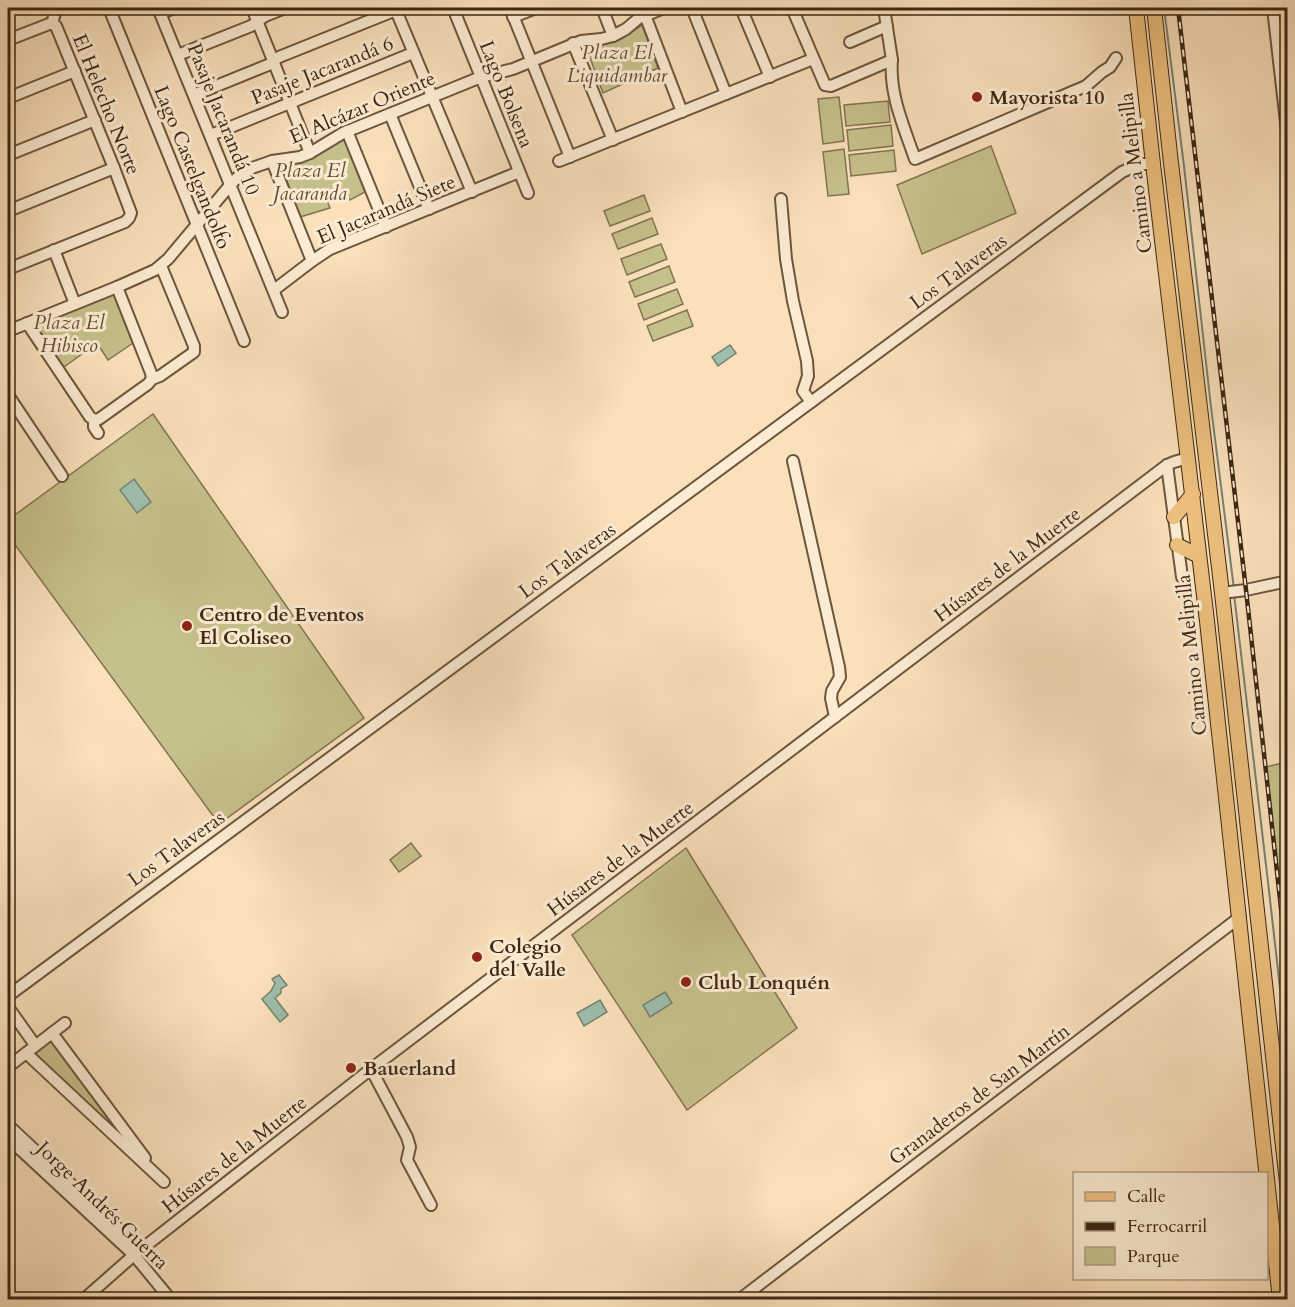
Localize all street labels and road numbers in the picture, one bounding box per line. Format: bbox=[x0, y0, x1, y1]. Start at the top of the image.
street label: El Helecho Norte bbox=[66, 30, 147, 179]
street label: Pasaje Jacarandá 6 bbox=[247, 30, 397, 111]
street label: Lago Bolsena bbox=[473, 37, 540, 152]
street label: Pasaje Jacarandá 10 bbox=[181, 39, 266, 199]
street label: El Alcázar Oriente bbox=[285, 65, 439, 150]
street label: Lago Castelgandolfo bbox=[147, 82, 238, 253]
street label: Camino a Melipilla bbox=[1112, 91, 1159, 255]
street label: El Jacarandá Siete bbox=[313, 168, 460, 251]
street label: Los Talaveras bbox=[904, 227, 1012, 316]
street label: Húsares de la Muerte bbox=[928, 500, 1086, 629]
street label: Los Talaveras bbox=[513, 516, 621, 605]
street label: Camino a Melipilla bbox=[1170, 573, 1213, 737]
street label: Húsares de la Muerte bbox=[541, 794, 699, 923]
street label: Los Talaveras bbox=[122, 804, 230, 893]
street label: Granaderos de San Martín bbox=[883, 1017, 1076, 1171]
street label: Húsares de la Muerte bbox=[156, 1089, 312, 1220]
street label: Jorge Andrés Guerra bbox=[28, 1133, 175, 1276]

